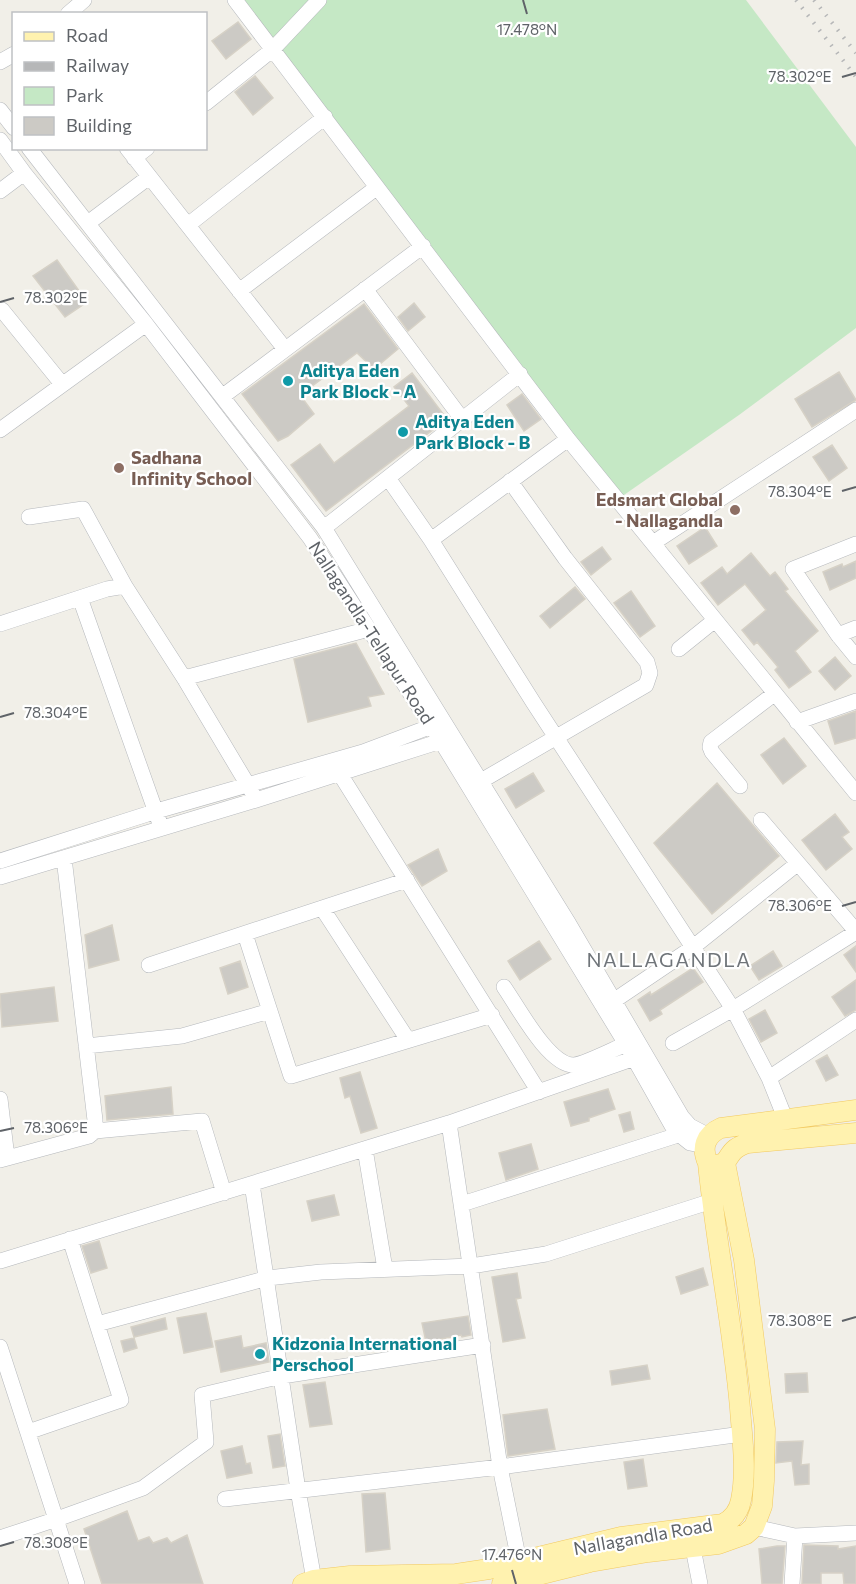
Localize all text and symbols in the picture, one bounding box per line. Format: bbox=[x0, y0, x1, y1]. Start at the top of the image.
legend bbox=[12, 12, 207, 150]
text: 17.478°N bbox=[497, 20, 557, 38]
text: Road bbox=[66, 24, 108, 46]
text: Railway bbox=[66, 54, 129, 76]
text: 78.302°E bbox=[769, 67, 832, 85]
text: Park bbox=[66, 84, 104, 106]
text: Building bbox=[66, 114, 132, 136]
text: 78.302°E bbox=[25, 288, 88, 306]
place label: Aditya Eden Park Block - A bbox=[300, 359, 417, 402]
marker: Aditya Eden Park Block - A bbox=[281, 374, 295, 388]
place label: Aditya Eden Park Block - B bbox=[415, 410, 531, 453]
marker: Aditya Eden Park Block - B bbox=[396, 425, 410, 439]
place label: Sadhana Infinity School bbox=[131, 446, 252, 489]
marker: Sadhana Infinity School bbox=[112, 461, 126, 475]
text: 78.304°E bbox=[768, 482, 832, 500]
place label: Edsmart Global - Nallagandla bbox=[596, 488, 723, 531]
marker: Edsmart Global - Nallagandla bbox=[728, 503, 742, 517]
street label: Nallagandla-Tellapur Road bbox=[304, 537, 439, 728]
text: 78.304°E bbox=[24, 703, 88, 721]
text: 78.306°E bbox=[768, 896, 832, 914]
district label: NALLAGANDLA bbox=[587, 947, 752, 971]
text: 78.306°E bbox=[24, 1118, 88, 1136]
text: 78.308°E bbox=[768, 1311, 832, 1329]
place label: Kidzonia International Perschool bbox=[272, 1332, 457, 1375]
marker: Kidzonia International Perschool bbox=[253, 1347, 267, 1361]
street label: Nallagandla Road bbox=[572, 1513, 714, 1559]
text: 78.308°E bbox=[24, 1533, 88, 1551]
text: 17.476°N bbox=[482, 1545, 542, 1563]

